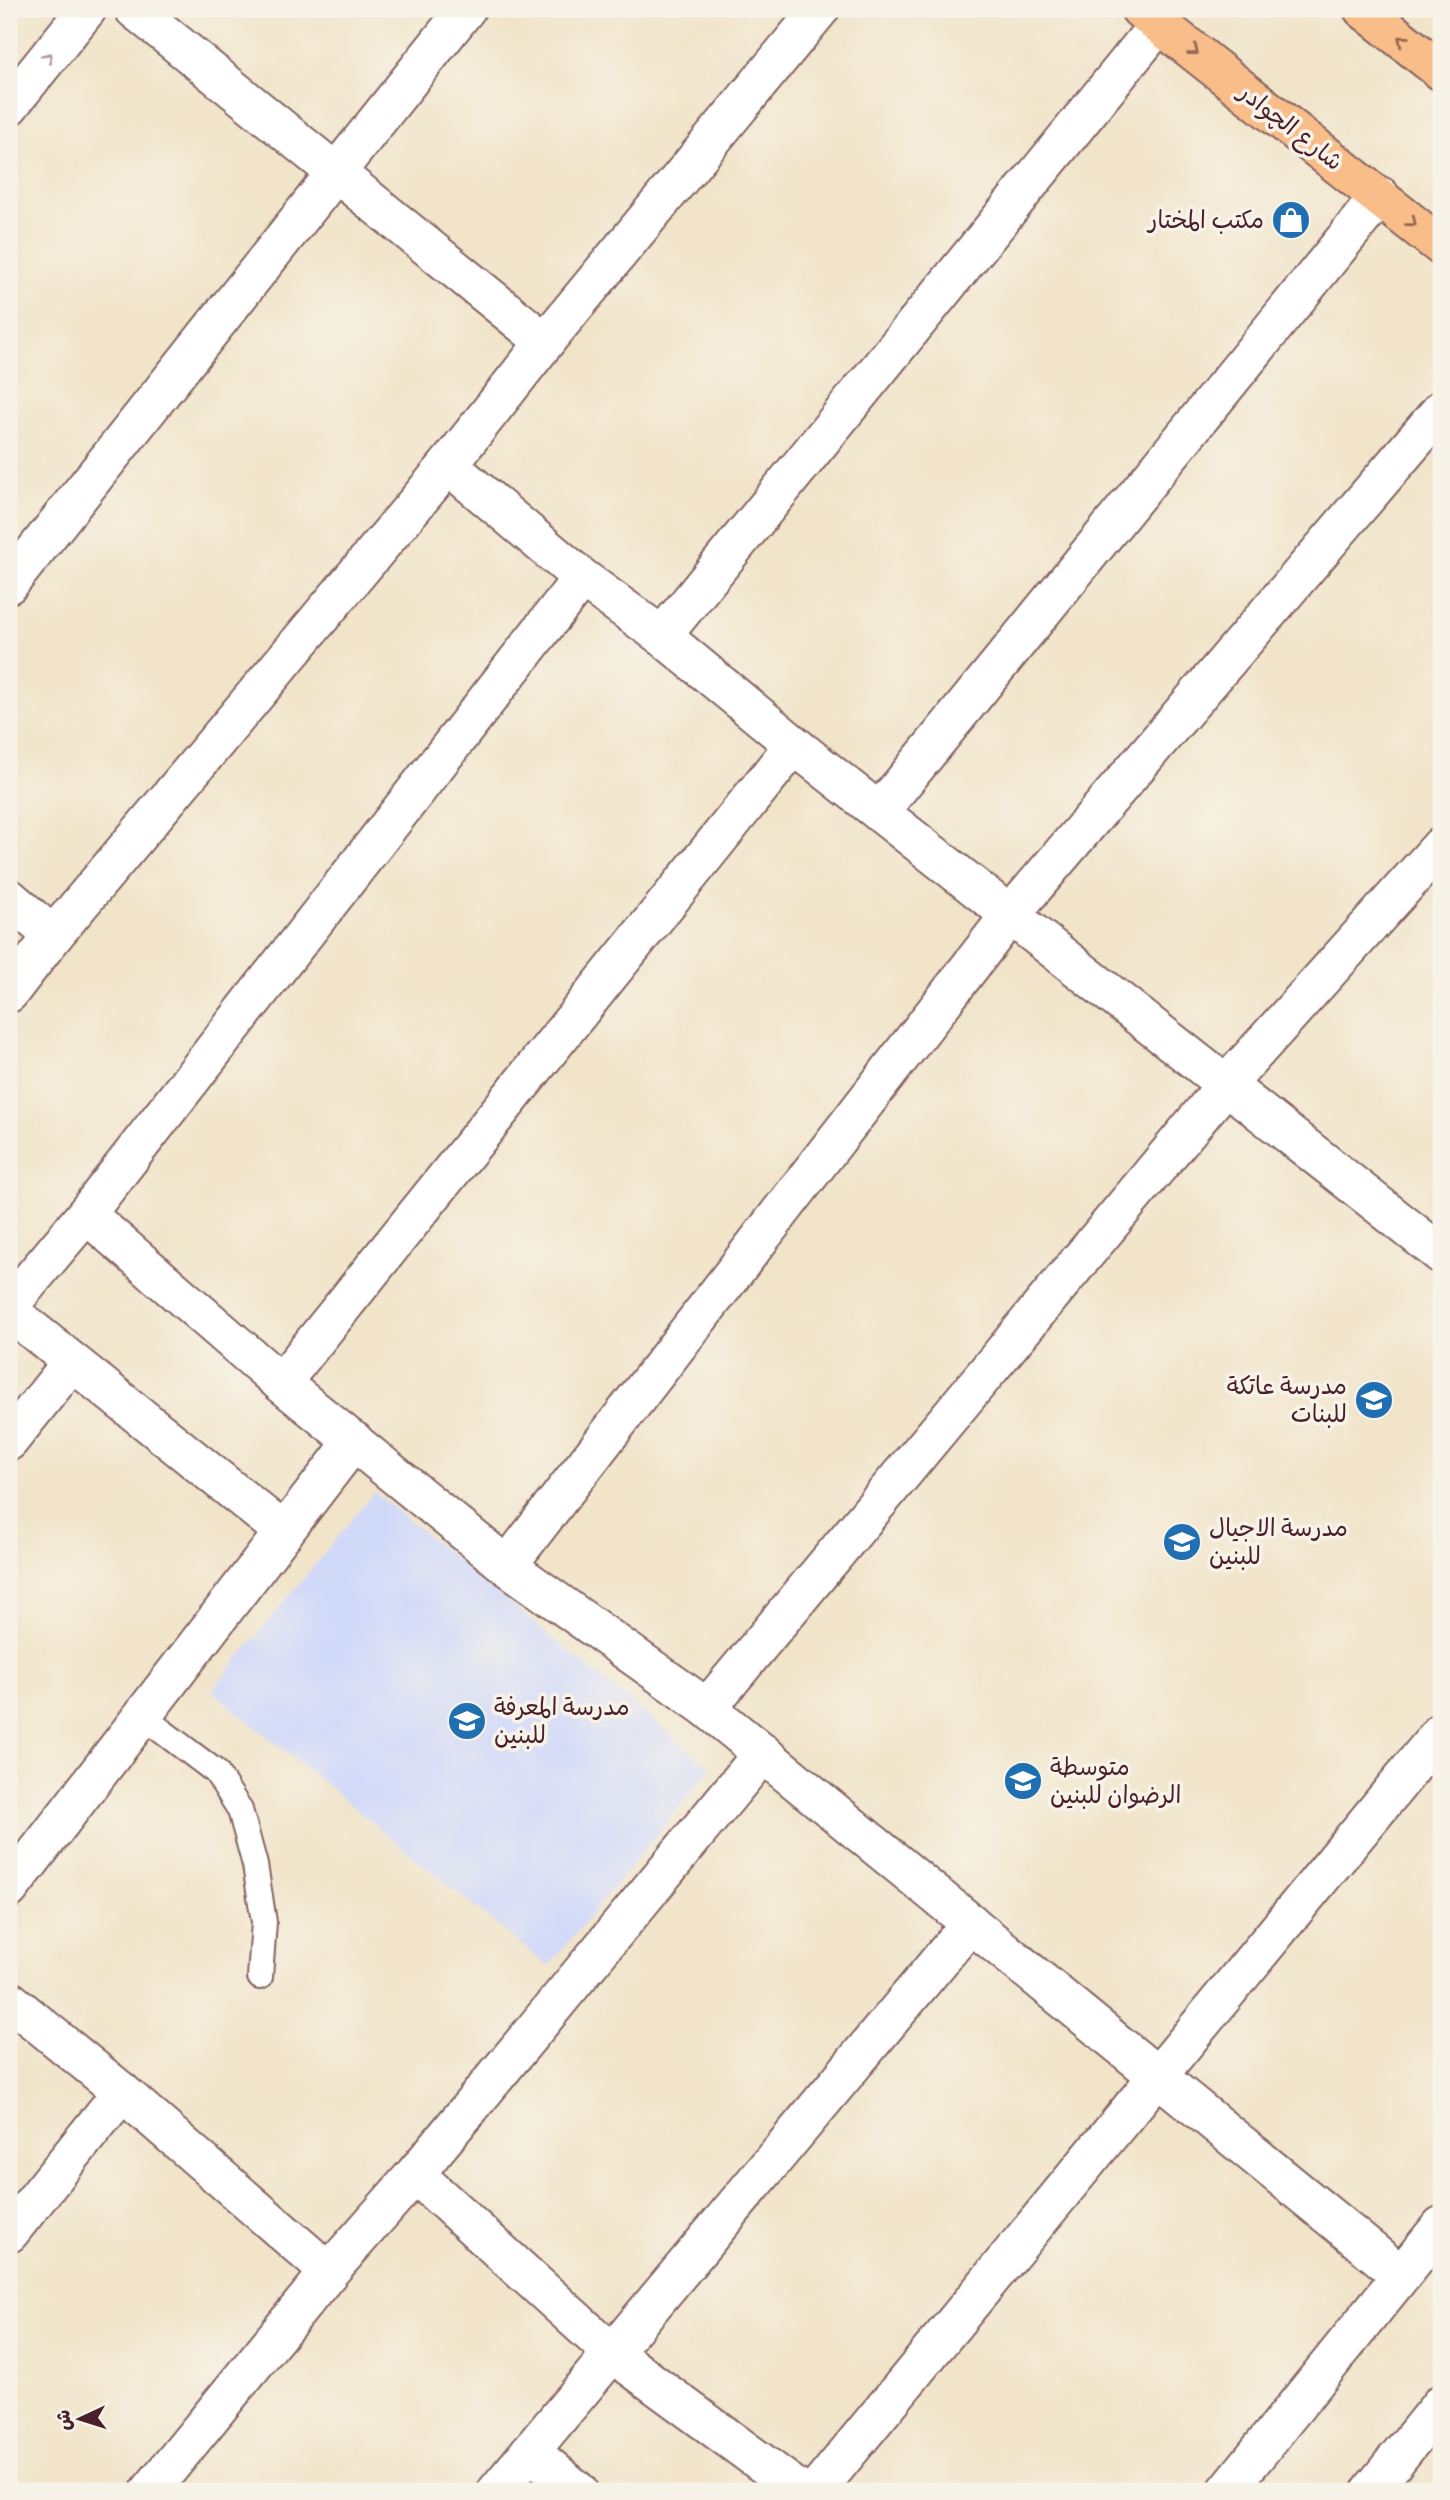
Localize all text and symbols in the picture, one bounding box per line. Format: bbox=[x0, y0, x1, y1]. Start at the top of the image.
one-way arrow bbox=[1398, 36, 1411, 48]
one-way arrow bbox=[1186, 42, 1199, 55]
one-way arrow bbox=[40, 53, 52, 66]
street label: شارع الچوادر bbox=[1230, 76, 1349, 178]
shop icon: مكتب المختار bbox=[1270, 199, 1312, 241]
place label: مكتب المختار bbox=[1146, 205, 1264, 234]
one-way arrow bbox=[1404, 213, 1416, 226]
place label: مدرسة عاتكة للبنات bbox=[1227, 1371, 1347, 1428]
school or university icon: مدرسة عاتكة للبنات bbox=[1353, 1379, 1395, 1421]
place label: مدرسة الاجيال للبنين bbox=[1209, 1513, 1348, 1570]
school or university icon: مدرسة الاجيال للبنين bbox=[1161, 1521, 1203, 1563]
place label: مدرسة المعرفة للبنين bbox=[494, 1692, 630, 1749]
school or university icon: مدرسة المعرفة للبنين bbox=[446, 1700, 488, 1742]
place label: متوسطة الرضوان للبنين bbox=[1050, 1752, 1181, 1809]
school or university icon: متوسطة الرضوان للبنين bbox=[1002, 1760, 1044, 1802]
north arrow bbox=[46, 2384, 116, 2454]
text: ش bbox=[51, 2409, 76, 2431]

